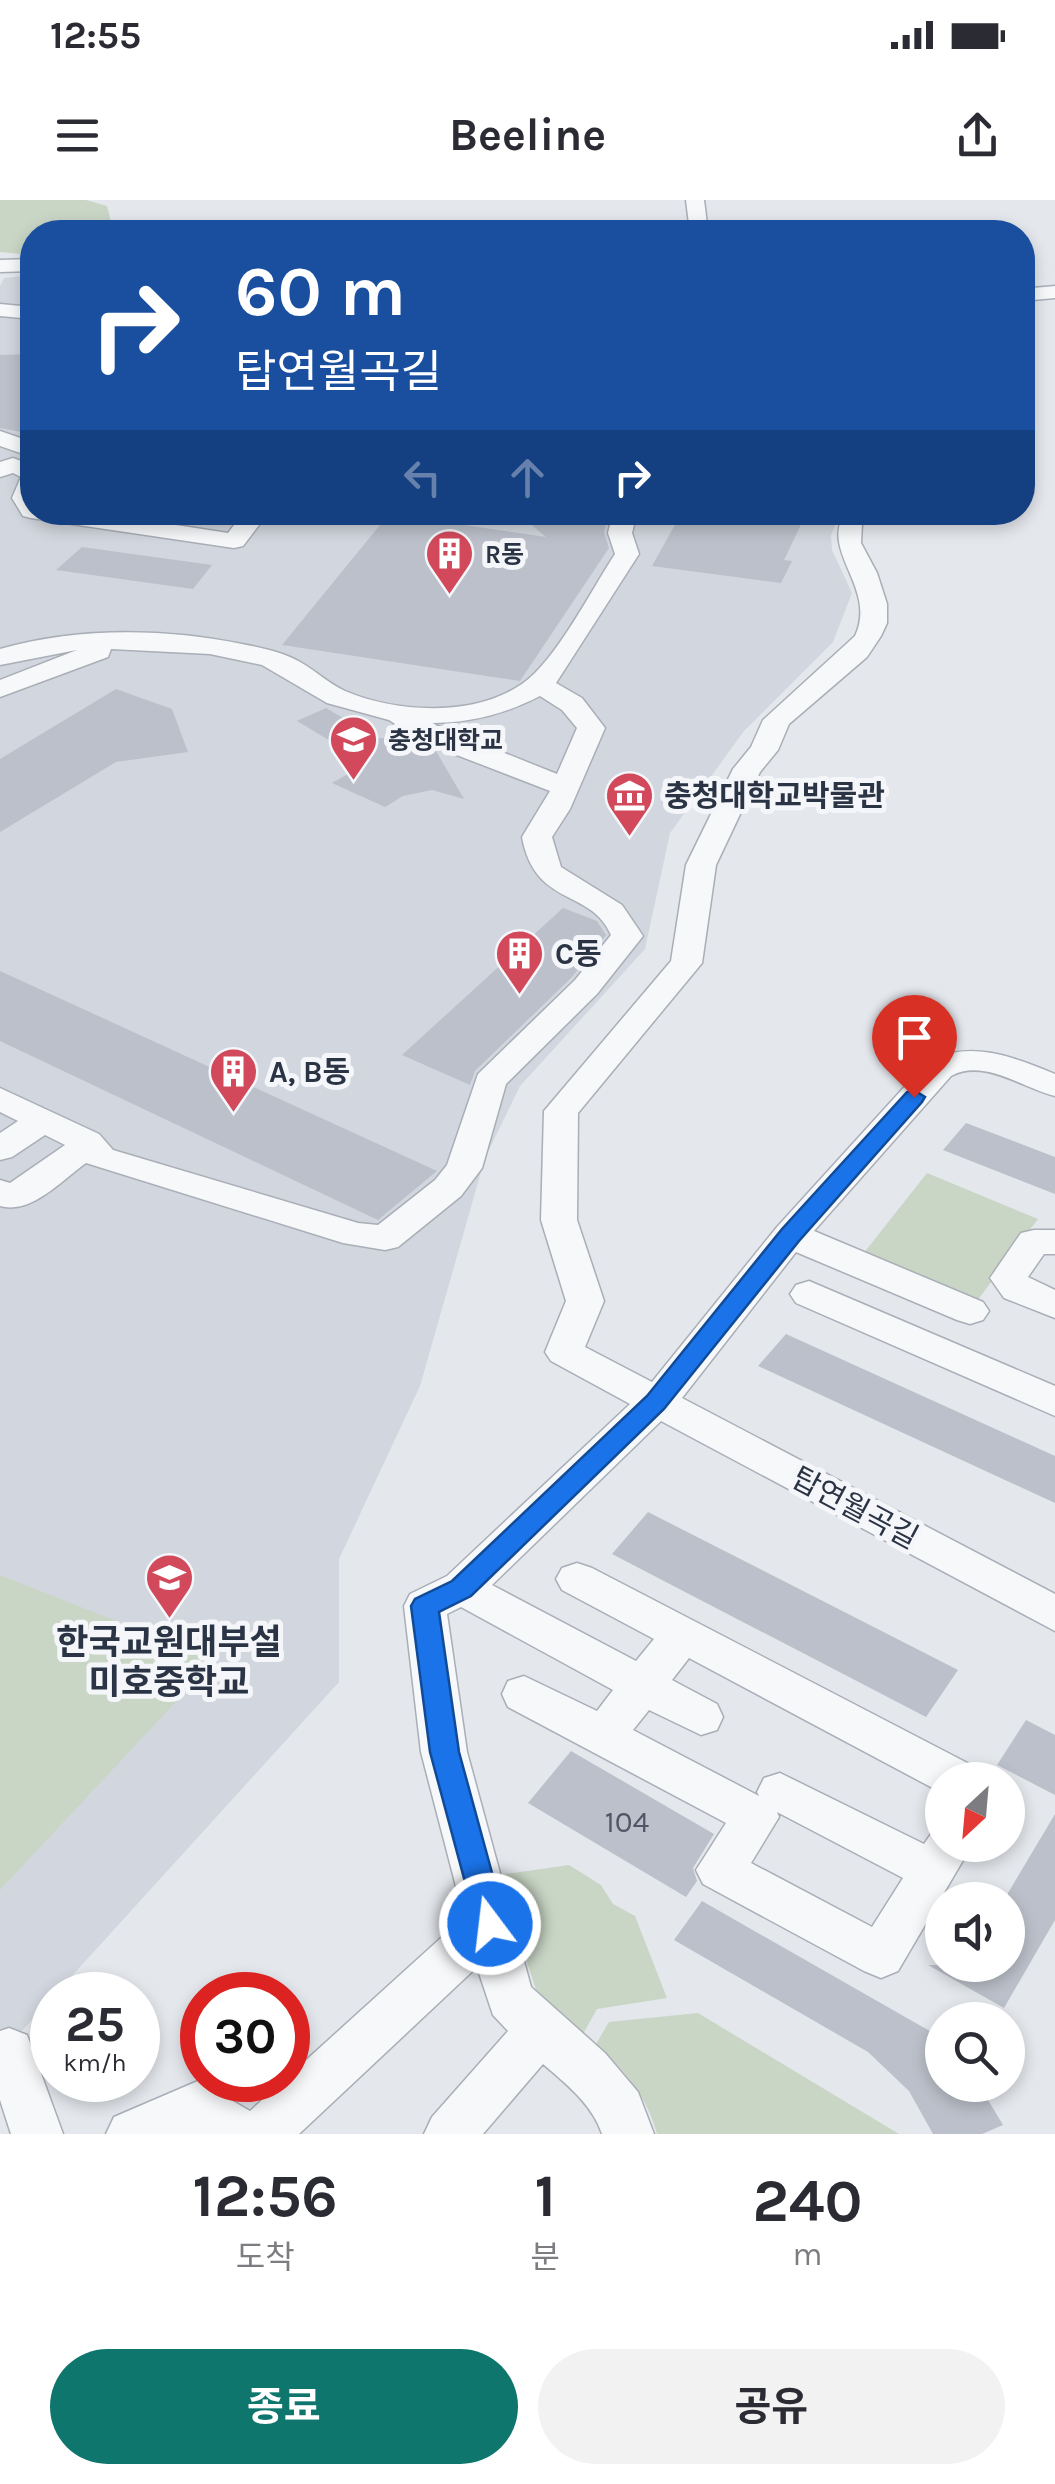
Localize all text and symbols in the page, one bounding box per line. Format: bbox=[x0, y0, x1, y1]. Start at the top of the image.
text: 12:55 bbox=[50, 13, 141, 58]
icon: menu bbox=[50, 108, 105, 163]
icon: share bbox=[950, 108, 1005, 163]
text: Beeline bbox=[449, 109, 606, 161]
text: 60 m bbox=[235, 251, 406, 333]
icon: right bbox=[70, 260, 200, 390]
text: 탑연월곡길 bbox=[235, 346, 442, 398]
icon: left bbox=[395, 450, 450, 505]
icon: ahead bbox=[500, 450, 555, 505]
icon: right bbox=[605, 450, 660, 505]
building icon: R동 bbox=[424, 528, 476, 596]
place label: R동 bbox=[485, 540, 524, 569]
school or university icon: 충청대학교 bbox=[327, 714, 379, 782]
place label: 충청대학교 bbox=[388, 726, 503, 755]
museum icon: 충청대학교박물관 bbox=[603, 770, 655, 838]
place label: 충청대학교박물관 bbox=[664, 778, 885, 814]
building icon: C동 bbox=[494, 928, 546, 996]
place label: C동 bbox=[555, 936, 602, 972]
pin bbox=[872, 995, 957, 1098]
icon: arrive bbox=[887, 1010, 942, 1065]
building icon: A, B동 bbox=[208, 1046, 260, 1114]
place label: A, B동 bbox=[269, 1054, 350, 1090]
street label: 탑연월곡길 bbox=[786, 1460, 924, 1556]
school or university icon: 한국교원대부설 미호중학교 bbox=[143, 1552, 195, 1620]
place label: 한국교원대부설 미호중학교 bbox=[56, 1622, 282, 1703]
north arrow bbox=[925, 1762, 1025, 1862]
map controls bbox=[925, 1762, 1025, 2102]
house number: 104 bbox=[605, 1804, 649, 1840]
position arrow bbox=[438, 1872, 542, 1976]
button: sound bbox=[925, 1882, 1025, 1982]
speed limit sign: 30 bbox=[180, 1972, 310, 2102]
text: 25 bbox=[65, 1995, 125, 2054]
button: search bbox=[925, 2002, 1025, 2102]
text: km/h bbox=[63, 2048, 127, 2077]
text: 12:56 bbox=[193, 2161, 338, 2231]
text: 1 bbox=[534, 2161, 556, 2231]
text: 240 bbox=[752, 2166, 862, 2236]
text: m bbox=[792, 2236, 822, 2273]
text: 도착 bbox=[236, 2239, 295, 2276]
text: 분 bbox=[530, 2239, 560, 2276]
button: 종료 bbox=[50, 2349, 518, 2464]
button: 공유 bbox=[538, 2349, 1005, 2464]

